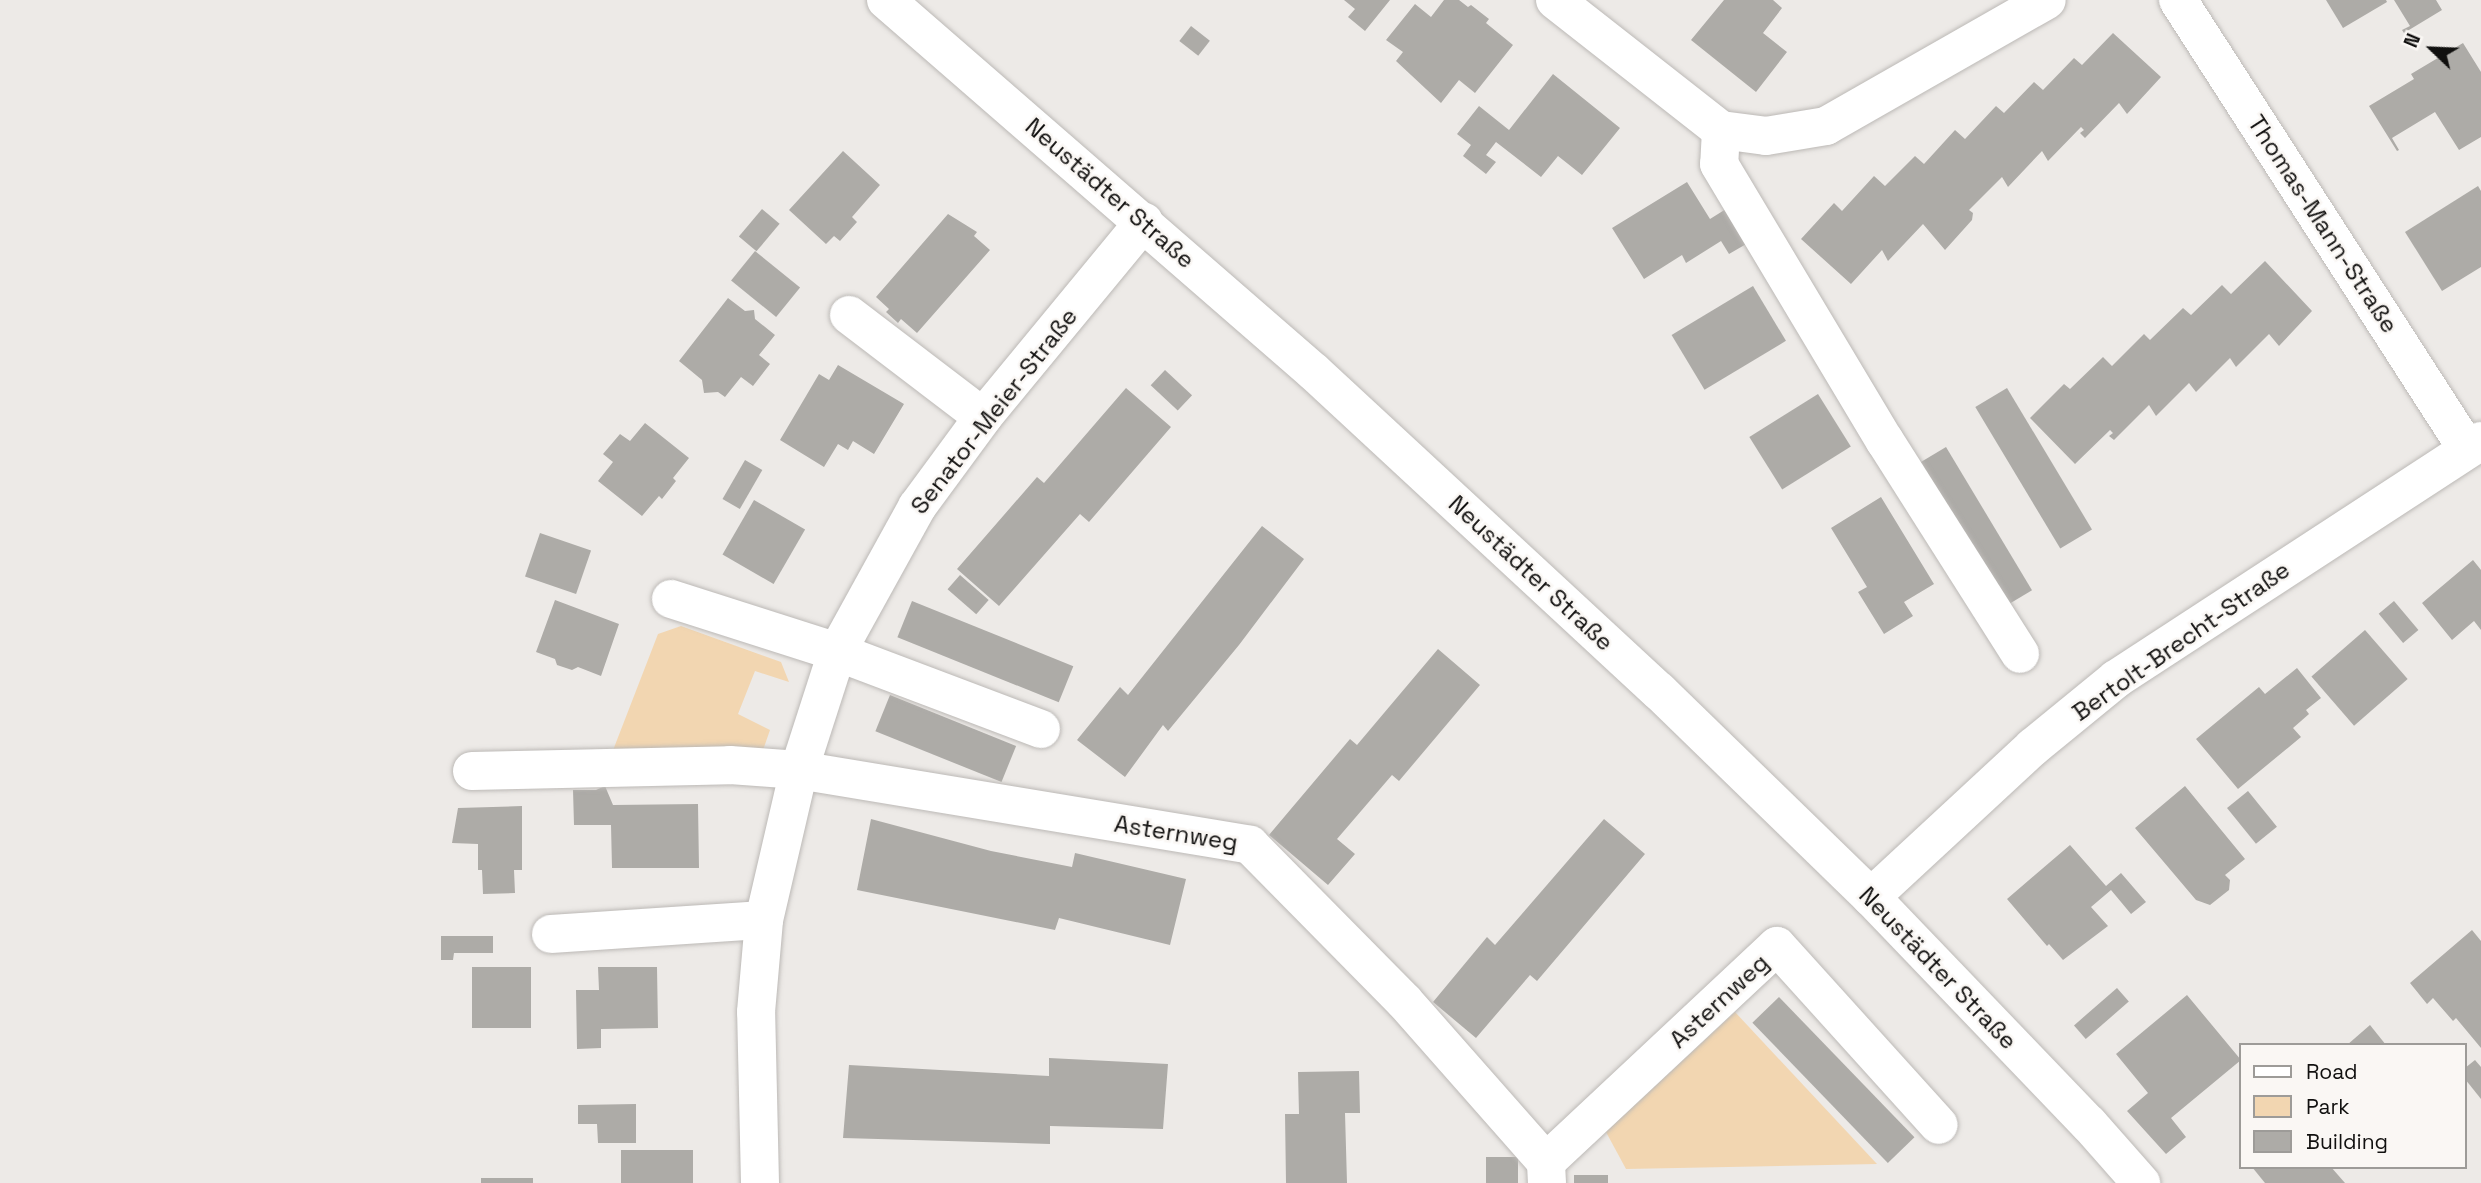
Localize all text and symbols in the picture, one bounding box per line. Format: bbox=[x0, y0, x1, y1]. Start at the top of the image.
north arrow bbox=[2397, 14, 2467, 84]
text: N bbox=[2398, 30, 2426, 51]
street label: Thomas-Mann-Straße bbox=[2242, 110, 2404, 338]
street label: Neustädter Straße bbox=[1020, 112, 1200, 274]
street label: Senator-Meier-Straße bbox=[905, 302, 1083, 520]
street label: Neustädter Straße bbox=[1443, 489, 1619, 657]
street label: Bertolt-Brecht-Straße bbox=[2067, 555, 2295, 727]
street label: Asternweg bbox=[1112, 809, 1240, 857]
street label: Neustädter Straße bbox=[1853, 881, 2023, 1055]
street label: Asternweg bbox=[1664, 948, 1774, 1054]
legend bbox=[2240, 1043, 2467, 1169]
text: Road bbox=[2306, 1058, 2358, 1085]
text: Park bbox=[2306, 1093, 2350, 1120]
text: Building bbox=[2306, 1128, 2388, 1155]

